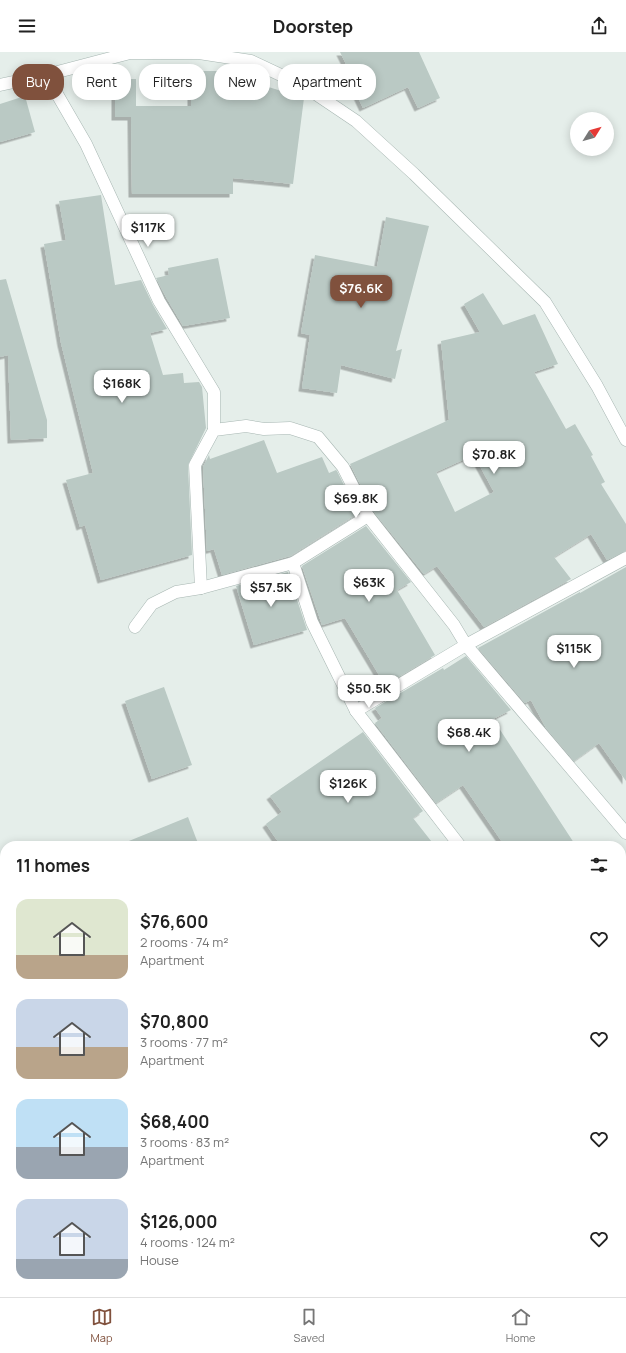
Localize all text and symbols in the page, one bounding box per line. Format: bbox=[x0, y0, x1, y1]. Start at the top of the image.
text: Doorstep bbox=[273, 14, 353, 38]
icon: menu bbox=[16, 15, 38, 37]
icon: share bbox=[588, 15, 610, 37]
chip: Buy bbox=[12, 64, 64, 100]
chip: Rent bbox=[72, 64, 131, 100]
chip: Filters bbox=[139, 64, 206, 100]
chip: New bbox=[214, 64, 270, 100]
chip: Apartment bbox=[278, 64, 376, 100]
north arrow bbox=[570, 112, 614, 156]
map controls bbox=[570, 112, 614, 156]
pin: $117K bbox=[120, 214, 176, 248]
text: $117K bbox=[131, 218, 165, 236]
pin: $76.6K bbox=[328, 275, 394, 309]
text: $76.6K bbox=[339, 279, 383, 297]
pin: $168K bbox=[94, 370, 150, 404]
text: $168K bbox=[103, 374, 141, 392]
pin: $70.8K bbox=[461, 441, 527, 475]
text: $70.8K bbox=[472, 445, 516, 463]
pin: $69.8K bbox=[323, 485, 389, 519]
text: $69.8K bbox=[334, 489, 378, 507]
pin: $63K bbox=[345, 569, 393, 603]
text: $63K bbox=[353, 573, 385, 591]
pin: $57.5K bbox=[238, 574, 304, 608]
text: $57.5K bbox=[250, 578, 292, 596]
pin: $115K bbox=[546, 635, 602, 669]
text: $115K bbox=[556, 639, 592, 657]
pin: $50.5K bbox=[336, 675, 402, 709]
text: $50.5K bbox=[347, 679, 391, 697]
pin: $68.4K bbox=[436, 719, 502, 753]
text: $68.4K bbox=[447, 723, 491, 741]
pin: $126K bbox=[320, 770, 376, 804]
text: $126K bbox=[329, 774, 367, 792]
text: 11 homes bbox=[16, 854, 90, 877]
icon: filters bbox=[588, 854, 610, 876]
text: $76,600 bbox=[140, 910, 208, 933]
icon: home bbox=[48, 915, 96, 963]
icon: heart bbox=[588, 928, 610, 950]
text: 2 rooms · 74 m² bbox=[140, 933, 228, 951]
text: Apartment bbox=[140, 951, 204, 969]
text: $70,800 bbox=[140, 1010, 209, 1033]
icon: home bbox=[48, 1015, 96, 1063]
icon: heart bbox=[588, 1028, 610, 1050]
text: 3 rooms · 77 m² bbox=[140, 1033, 228, 1051]
text: Apartment bbox=[140, 1051, 204, 1069]
text: $68,400 bbox=[140, 1110, 210, 1133]
icon: home bbox=[48, 1115, 96, 1163]
icon: heart bbox=[588, 1128, 610, 1150]
text: 3 rooms · 83 m² bbox=[140, 1133, 229, 1151]
text: Apartment bbox=[140, 1151, 204, 1169]
text: $126,000 bbox=[140, 1210, 218, 1233]
icon: home bbox=[48, 1215, 96, 1263]
icon: heart bbox=[588, 1228, 610, 1250]
text: 4 rooms · 124 m² bbox=[140, 1233, 235, 1251]
text: House bbox=[140, 1251, 179, 1269]
tab: Map bbox=[91, 1306, 113, 1345]
tab: Saved bbox=[294, 1306, 325, 1345]
tab: Home bbox=[506, 1306, 535, 1345]

